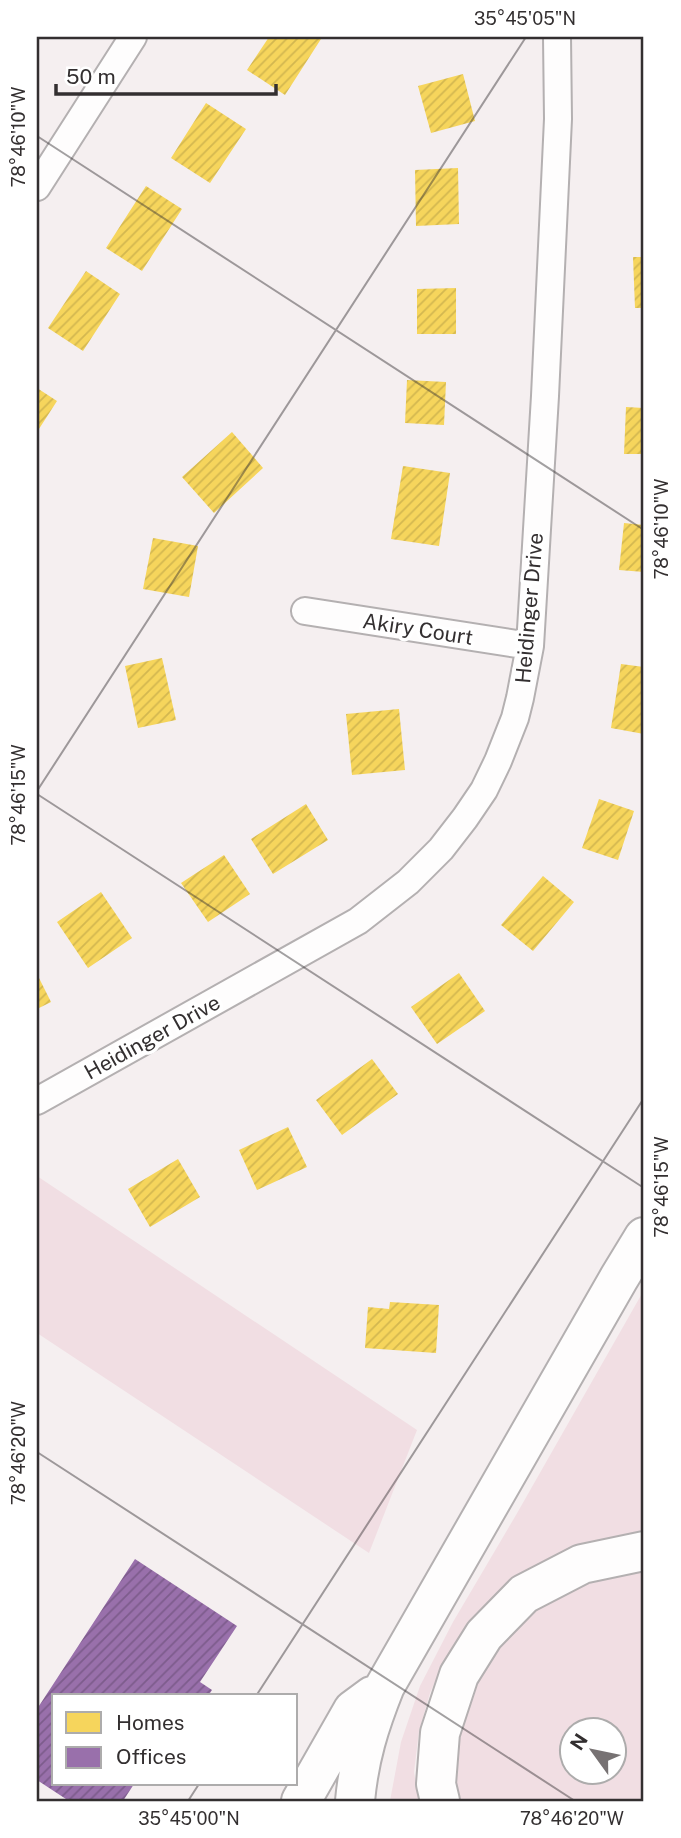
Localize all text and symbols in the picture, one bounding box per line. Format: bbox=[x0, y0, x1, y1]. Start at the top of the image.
text: 35°45'05"N bbox=[474, 8, 576, 29]
scale bar bbox=[56, 52, 276, 96]
text: 50 m bbox=[66, 64, 116, 89]
text: 78°46'10"W bbox=[8, 87, 29, 187]
text: 78°46'10"W bbox=[651, 479, 672, 579]
street label: Heidinger Drive bbox=[510, 532, 548, 684]
street label: Akiry Court bbox=[361, 608, 475, 650]
text: 78°46'15"W bbox=[8, 744, 29, 846]
street label: Heidinger Drive bbox=[80, 989, 224, 1085]
text: 78°46'15"W bbox=[651, 1136, 672, 1238]
text: 78°46'20"W bbox=[8, 1401, 29, 1505]
legend bbox=[52, 1694, 298, 1786]
text: Homes bbox=[116, 1710, 184, 1735]
north arrow bbox=[558, 1716, 628, 1786]
text: N bbox=[565, 1730, 592, 1754]
text: Offices bbox=[116, 1744, 186, 1769]
text: 35°45'00"N bbox=[138, 1808, 240, 1829]
text: 78°46'20"W bbox=[520, 1808, 624, 1829]

